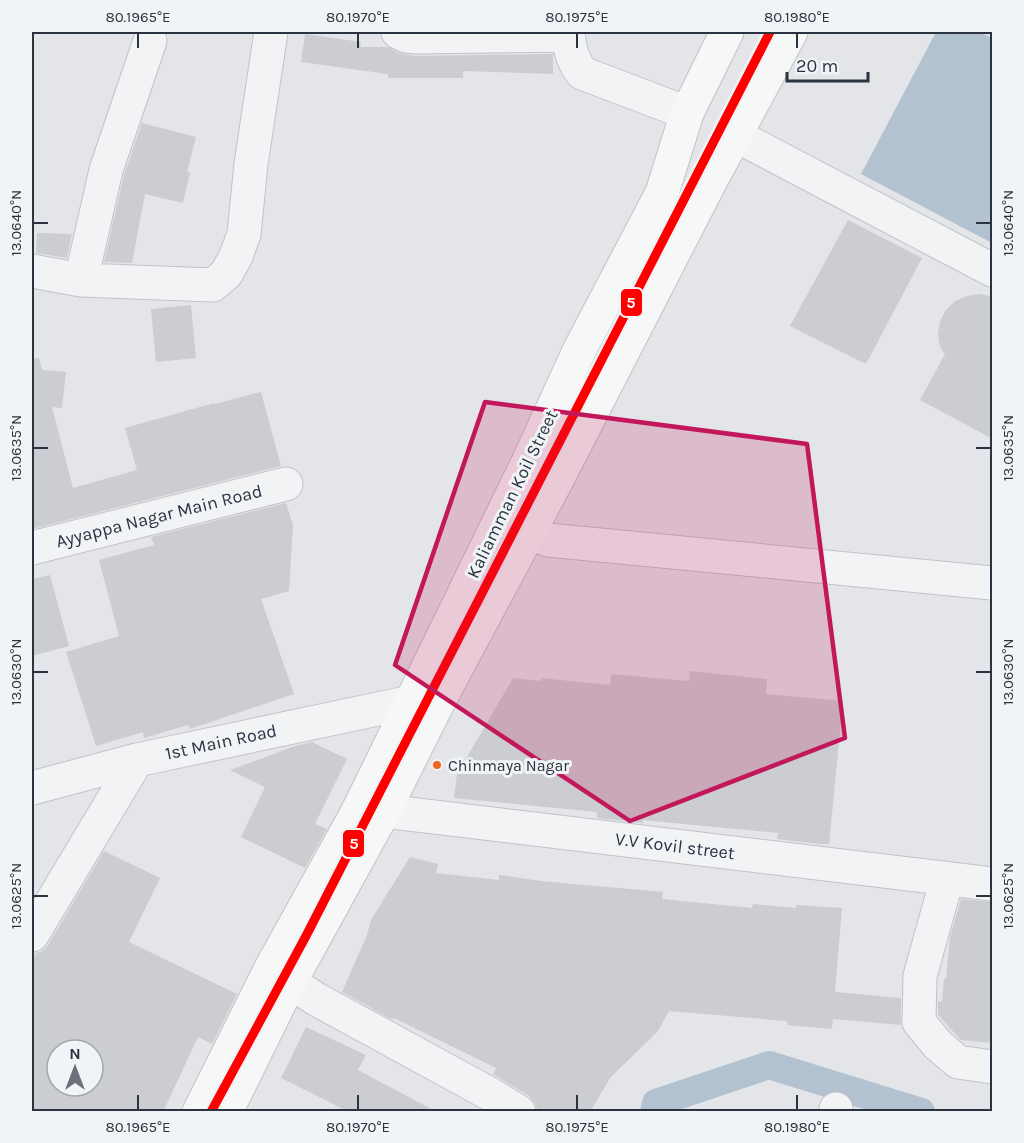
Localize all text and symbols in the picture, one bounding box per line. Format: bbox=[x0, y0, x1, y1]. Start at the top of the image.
text: 80.1965°E bbox=[105, 8, 171, 26]
text: 80.1970°E bbox=[326, 8, 390, 26]
text: 80.1975°E bbox=[545, 8, 609, 26]
text: 80.1980°E bbox=[764, 8, 830, 26]
scale bar bbox=[787, 45, 868, 83]
text: 20 m bbox=[796, 55, 838, 77]
text: 13.0640°N bbox=[7, 190, 25, 256]
text: 13.0640°N bbox=[999, 190, 1017, 256]
line badge: 5 bbox=[620, 288, 643, 317]
text: 5 bbox=[626, 293, 636, 312]
street label: Kaliamman Koil Street bbox=[462, 406, 562, 582]
text: 13.0635°N bbox=[7, 415, 25, 481]
text: 13.0635°N bbox=[999, 415, 1017, 481]
street label: Ayyappa Nagar Main Road bbox=[54, 480, 264, 552]
text: 13.0630°N bbox=[7, 638, 25, 706]
text: 13.0630°N bbox=[999, 638, 1017, 706]
street label: 1st Main Road bbox=[163, 719, 279, 765]
place label: Chinmaya Nagar bbox=[448, 756, 569, 775]
marker: Chinmaya Nagar bbox=[431, 759, 443, 771]
street label: V.V Kovil street bbox=[614, 828, 736, 864]
line badge: 5 bbox=[342, 829, 365, 858]
text: 5 bbox=[349, 834, 359, 853]
text: 13.0625°N bbox=[7, 863, 25, 929]
text: 13.0625°N bbox=[999, 863, 1017, 929]
north arrow bbox=[45, 1038, 105, 1098]
text: N bbox=[69, 1044, 81, 1063]
text: 80.1965°E bbox=[105, 1118, 171, 1136]
text: 80.1970°E bbox=[326, 1118, 390, 1136]
text: 80.1975°E bbox=[545, 1118, 609, 1136]
text: 80.1980°E bbox=[764, 1118, 830, 1136]

